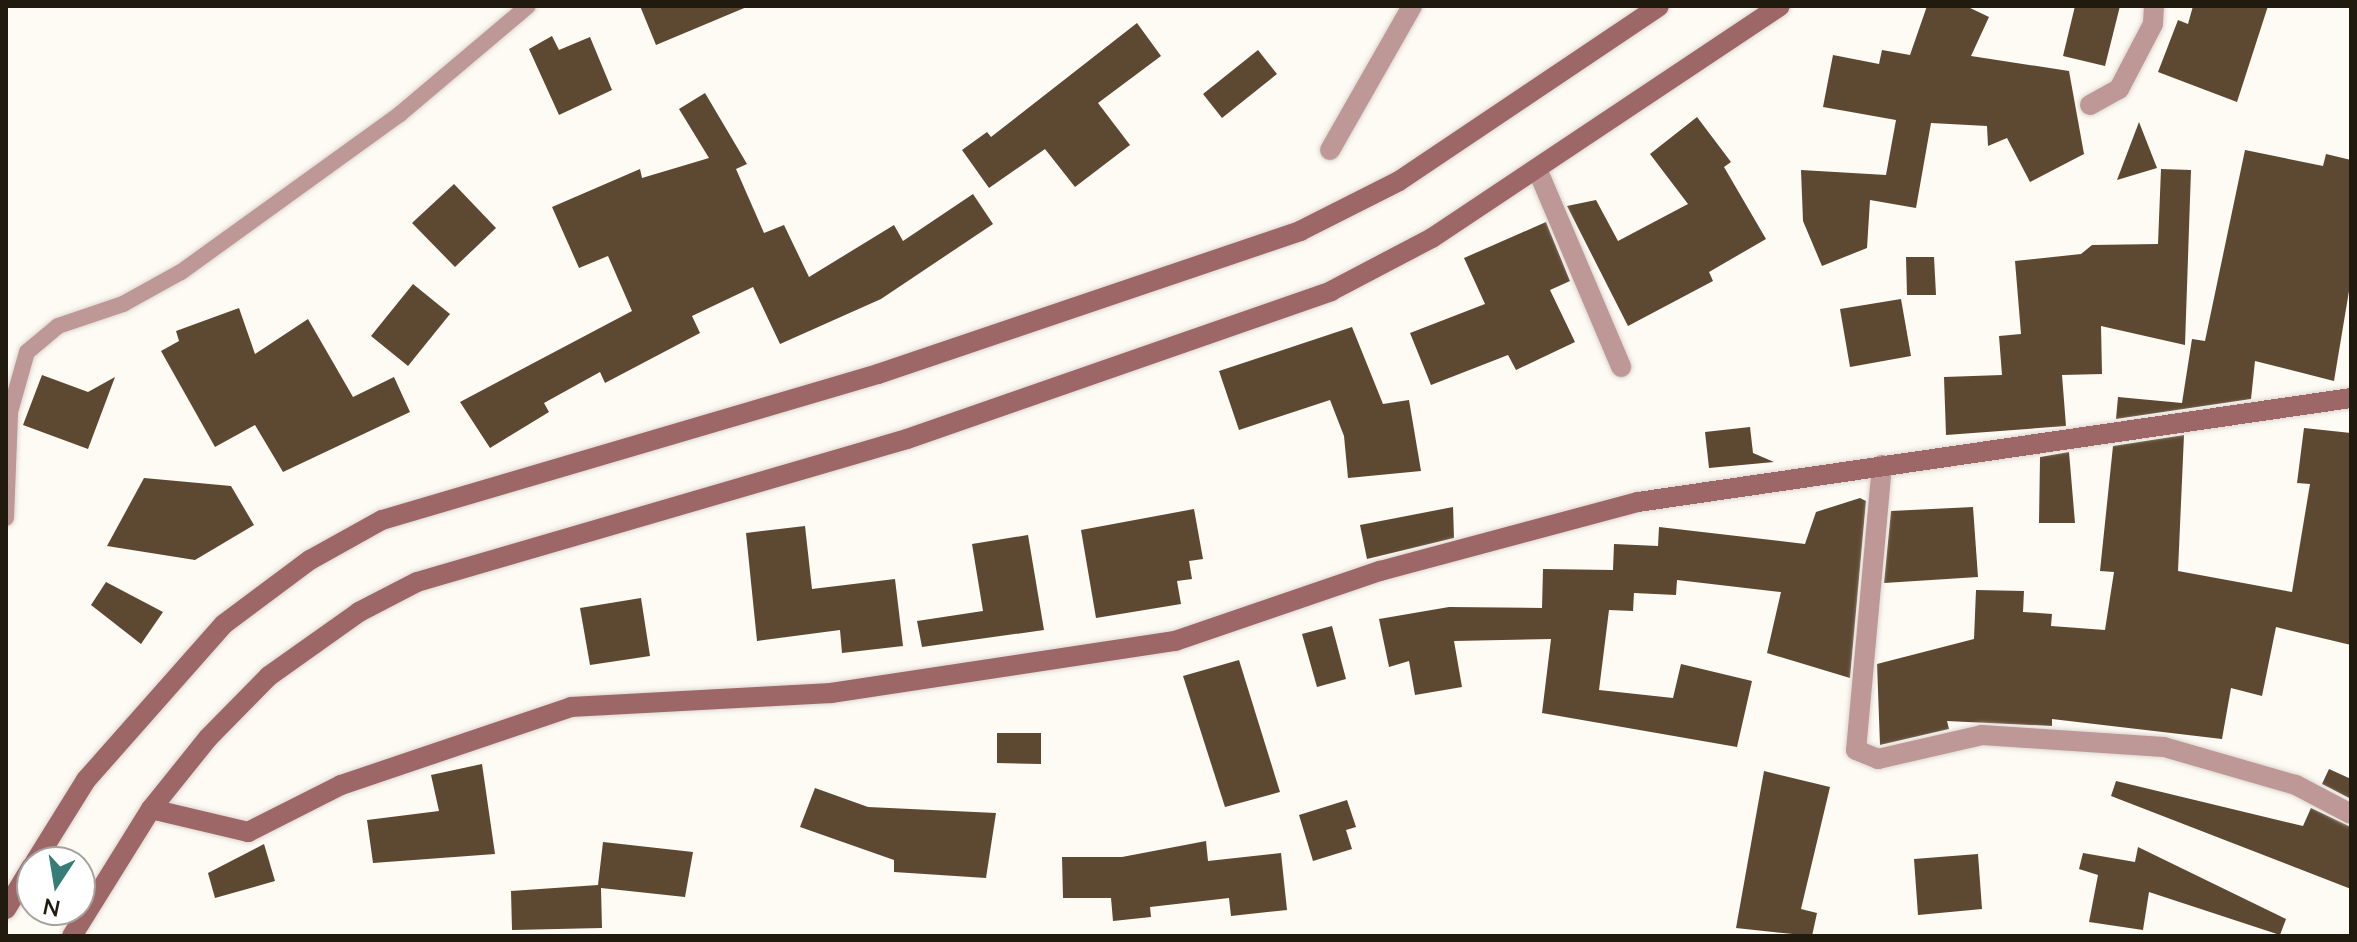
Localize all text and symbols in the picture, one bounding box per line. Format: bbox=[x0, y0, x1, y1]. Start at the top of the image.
north arrow bbox=[16, 846, 96, 926]
text: N bbox=[40, 893, 62, 923]

